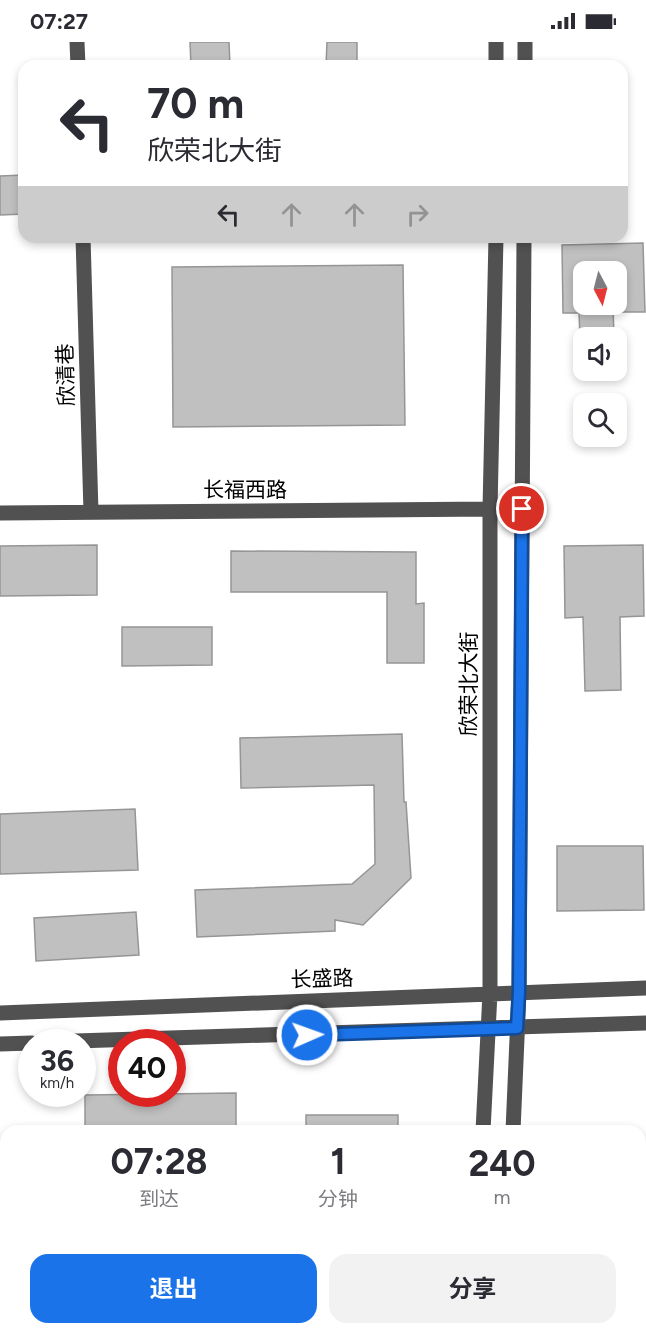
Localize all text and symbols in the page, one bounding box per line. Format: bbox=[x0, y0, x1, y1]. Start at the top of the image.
text: 07:27 bbox=[30, 8, 88, 35]
text: 70 m bbox=[147, 78, 244, 129]
icon: left bbox=[48, 84, 126, 162]
text: 欣荣北大街 bbox=[147, 134, 282, 167]
icon: left bbox=[212, 198, 245, 231]
icon: ahead bbox=[275, 198, 308, 231]
icon: ahead bbox=[338, 198, 371, 231]
icon: right bbox=[401, 198, 434, 231]
north arrow bbox=[573, 261, 627, 315]
map controls bbox=[573, 261, 627, 447]
button: sound bbox=[573, 327, 627, 381]
street label: 欣清巷 bbox=[52, 343, 79, 407]
button: search bbox=[573, 393, 627, 447]
street label: 长福西路 bbox=[203, 477, 287, 502]
pin bbox=[496, 483, 547, 534]
icon: arrive bbox=[505, 492, 538, 525]
street label: 欣荣北大街 bbox=[456, 632, 481, 737]
street label: 长盛路 bbox=[290, 965, 354, 992]
position arrow bbox=[275, 1003, 339, 1067]
speed limit sign: 40 bbox=[108, 1029, 186, 1107]
text: 36 bbox=[40, 1042, 74, 1079]
text: km/h bbox=[40, 1074, 74, 1092]
text: 07:28 bbox=[110, 1140, 208, 1183]
text: 1 bbox=[330, 1140, 346, 1183]
text: 240 bbox=[469, 1142, 535, 1185]
text: m bbox=[493, 1185, 511, 1209]
text: 到达 bbox=[139, 1187, 179, 1211]
text: 分钟 bbox=[318, 1187, 358, 1211]
button: 退出 bbox=[30, 1254, 317, 1323]
button: 分享 bbox=[329, 1254, 616, 1323]

